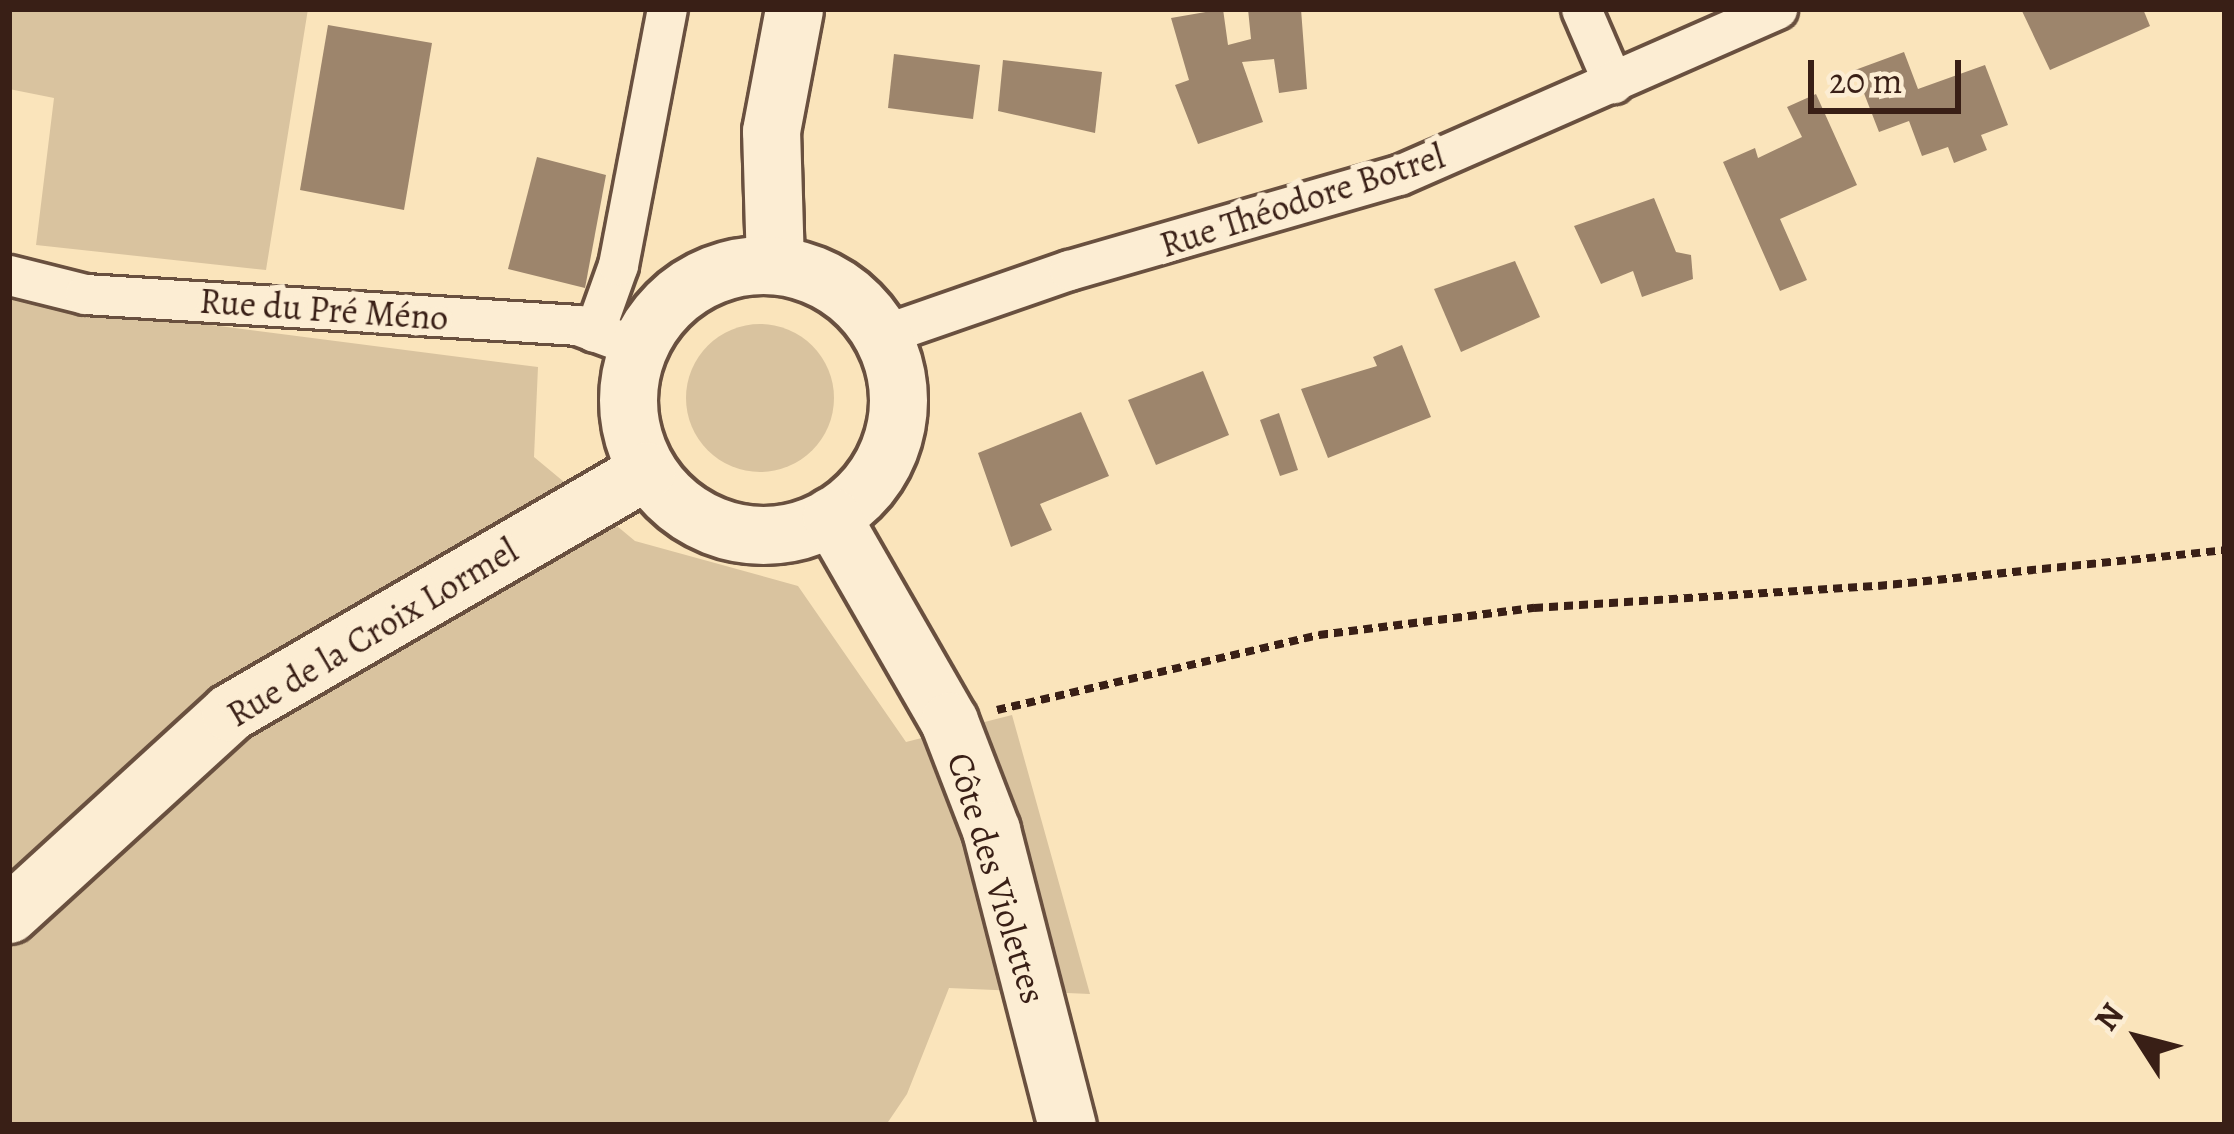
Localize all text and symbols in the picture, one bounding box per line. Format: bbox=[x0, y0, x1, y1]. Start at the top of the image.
scale bar bbox=[1814, 36, 1967, 110]
text: 20 m bbox=[1829, 56, 1902, 105]
street label: Rue Théodore Botrel bbox=[1154, 134, 1450, 266]
street label: Rue du Pré Méno bbox=[198, 279, 450, 339]
street label: Rue de la Croix Lormel bbox=[219, 528, 525, 736]
street label: Côte des Violettes bbox=[938, 747, 1056, 1009]
north arrow bbox=[2078, 978, 2198, 1098]
text: N bbox=[2083, 994, 2134, 1039]

